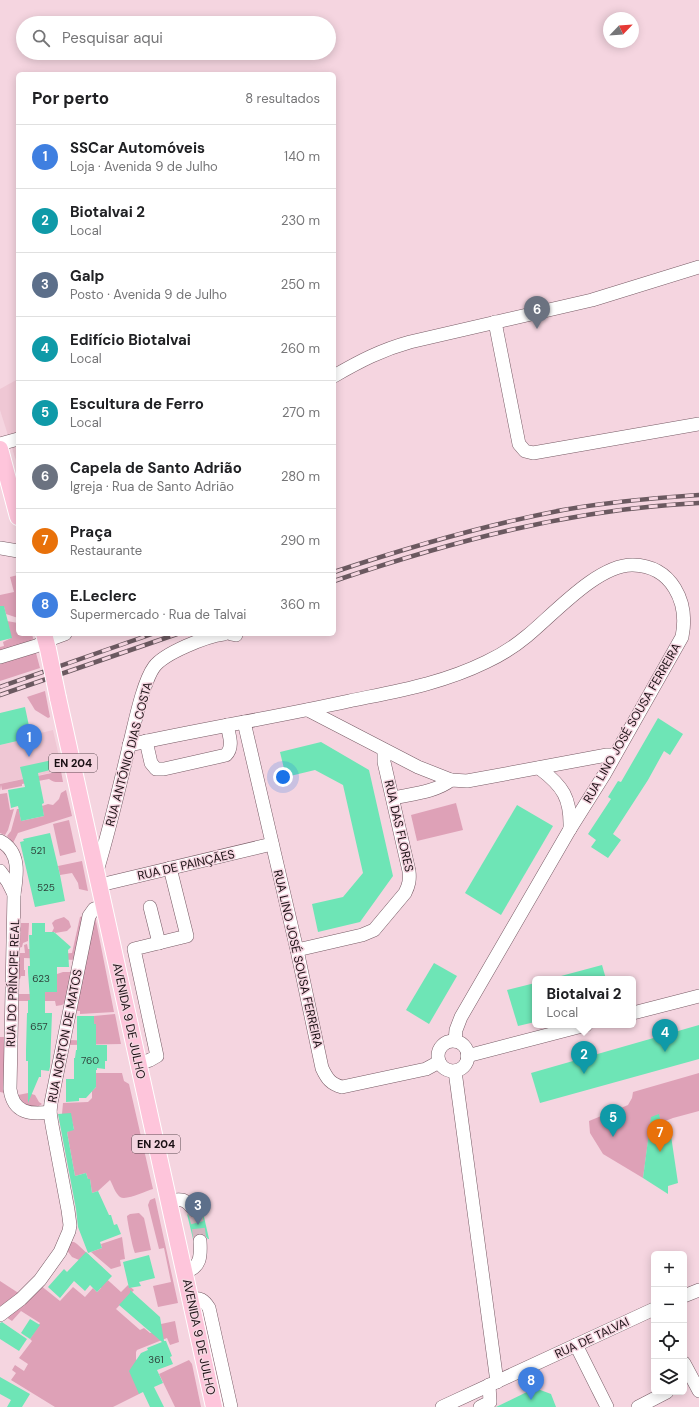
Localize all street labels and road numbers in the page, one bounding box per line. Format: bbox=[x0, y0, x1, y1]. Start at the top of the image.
street label: RUA LINO JOSÉ SOUSA FERREIRA bbox=[579, 640, 685, 806]
street label: RUA ANTÓNIO DIAS COSTA bbox=[102, 680, 156, 828]
road number: EN 204 bbox=[49, 754, 97, 772]
street label: RUA DAS FLORES bbox=[381, 779, 417, 873]
street label: RUA DE PAINÇÃES bbox=[136, 846, 236, 884]
street label: RUA LINO JOSÉ SOUSA FERREIRA bbox=[270, 868, 326, 1050]
street label: RUA DO PRÍNCIPE REAL bbox=[3, 919, 23, 1047]
street label: AVENIDA 9 DE JULHO bbox=[109, 962, 149, 1080]
street label: RUA NORTON DE MATOS bbox=[44, 968, 86, 1104]
road number: EN 204 bbox=[132, 1135, 180, 1153]
street label: AVENIDA 9 DE JULHO bbox=[179, 1278, 219, 1396]
street label: RUA DE TALVAI bbox=[552, 1314, 632, 1362]

